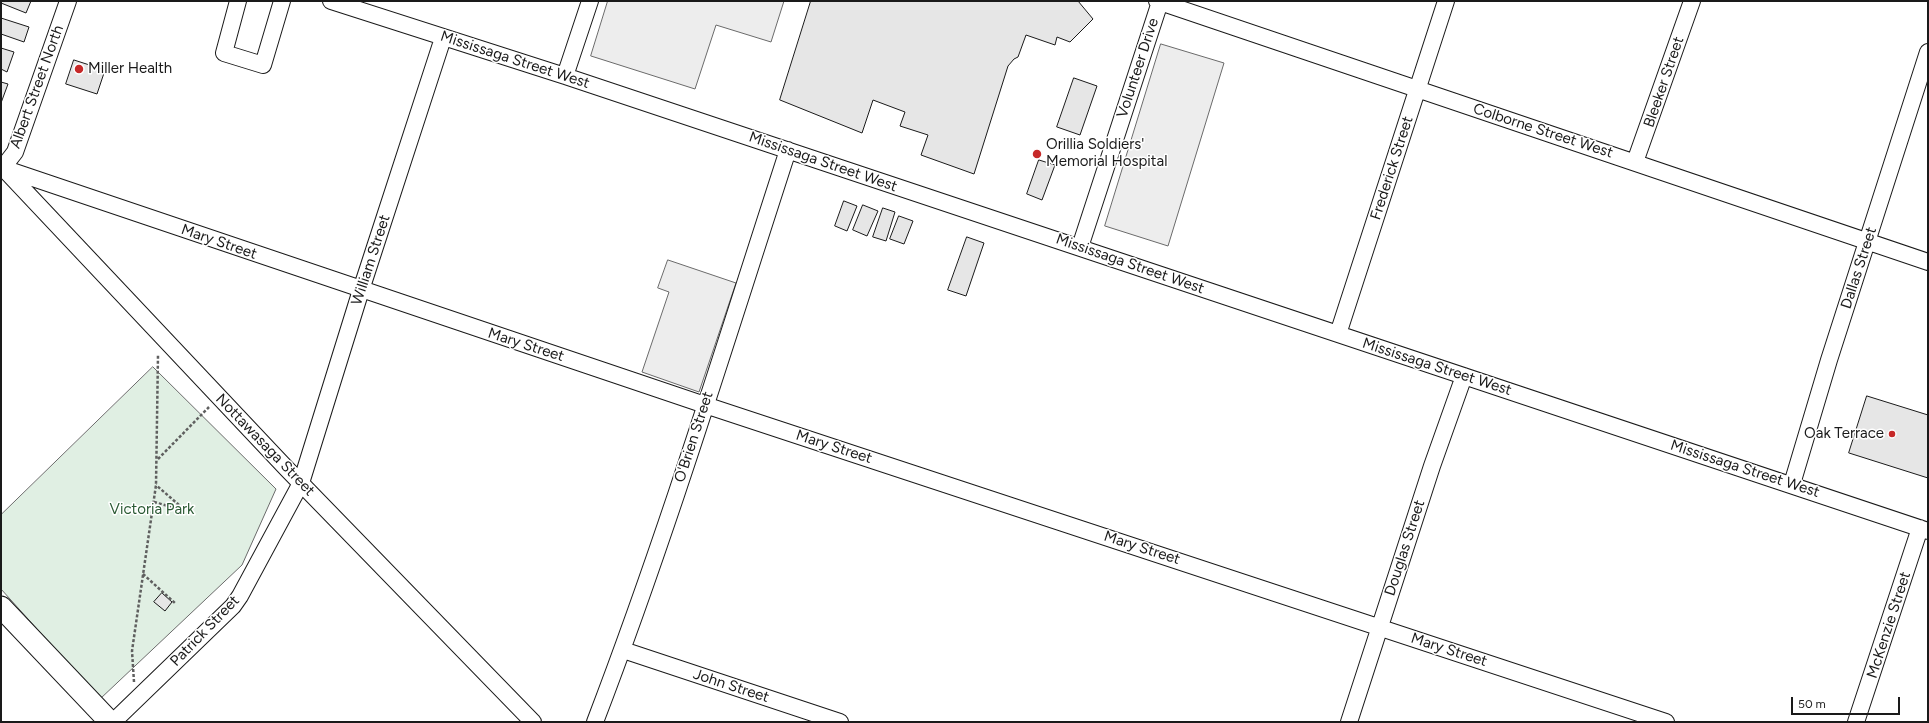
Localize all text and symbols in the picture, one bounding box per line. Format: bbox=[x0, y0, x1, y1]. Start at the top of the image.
street label: Volunteer Drive bbox=[1113, 16, 1163, 120]
street label: Albert Street North bbox=[6, 23, 68, 151]
street label: Mississaga Street West bbox=[438, 27, 592, 93]
street label: Bleeker Street bbox=[1640, 34, 1688, 130]
place label: Miller Health bbox=[88, 60, 172, 78]
marker: Miller Health bbox=[73, 63, 85, 75]
street label: Colborne Street West bbox=[1471, 100, 1615, 162]
street label: Frederick Street bbox=[1367, 114, 1417, 222]
street label: Mississaga Street West bbox=[746, 128, 900, 196]
place label: Orillia Soldiers' Memorial Hospital bbox=[1046, 136, 1167, 171]
marker: Orillia Soldiers' Memorial Hospital bbox=[1031, 148, 1043, 160]
street label: William Street bbox=[348, 212, 394, 308]
street label: Mary Street bbox=[179, 221, 259, 263]
street label: Dallas Street bbox=[1837, 225, 1881, 311]
street label: Mississaga Street West bbox=[1053, 230, 1207, 298]
street label: Mary Street bbox=[486, 324, 566, 366]
street label: Mississaga Street West bbox=[1360, 334, 1514, 400]
street label: O'Brien Street bbox=[671, 389, 717, 485]
street label: Nottawasaga Street bbox=[212, 390, 318, 500]
place label: Oak Terrace bbox=[1804, 425, 1884, 443]
street label: Mary Street bbox=[794, 426, 874, 468]
marker: Oak Terrace bbox=[1887, 429, 1897, 439]
street label: Mississaga Street West bbox=[1668, 436, 1822, 502]
street label: Douglas Street bbox=[1381, 498, 1429, 598]
park label: Victoria Park bbox=[110, 501, 194, 519]
street label: Mary Street bbox=[1102, 527, 1182, 569]
street label: McKenzie Street bbox=[1863, 569, 1915, 681]
street label: Patrick Street bbox=[167, 592, 243, 670]
street label: Mary Street bbox=[1409, 629, 1489, 671]
street label: John Street bbox=[691, 665, 771, 707]
scale bar bbox=[1793, 689, 1902, 715]
text: 50 m bbox=[1798, 697, 1826, 711]

